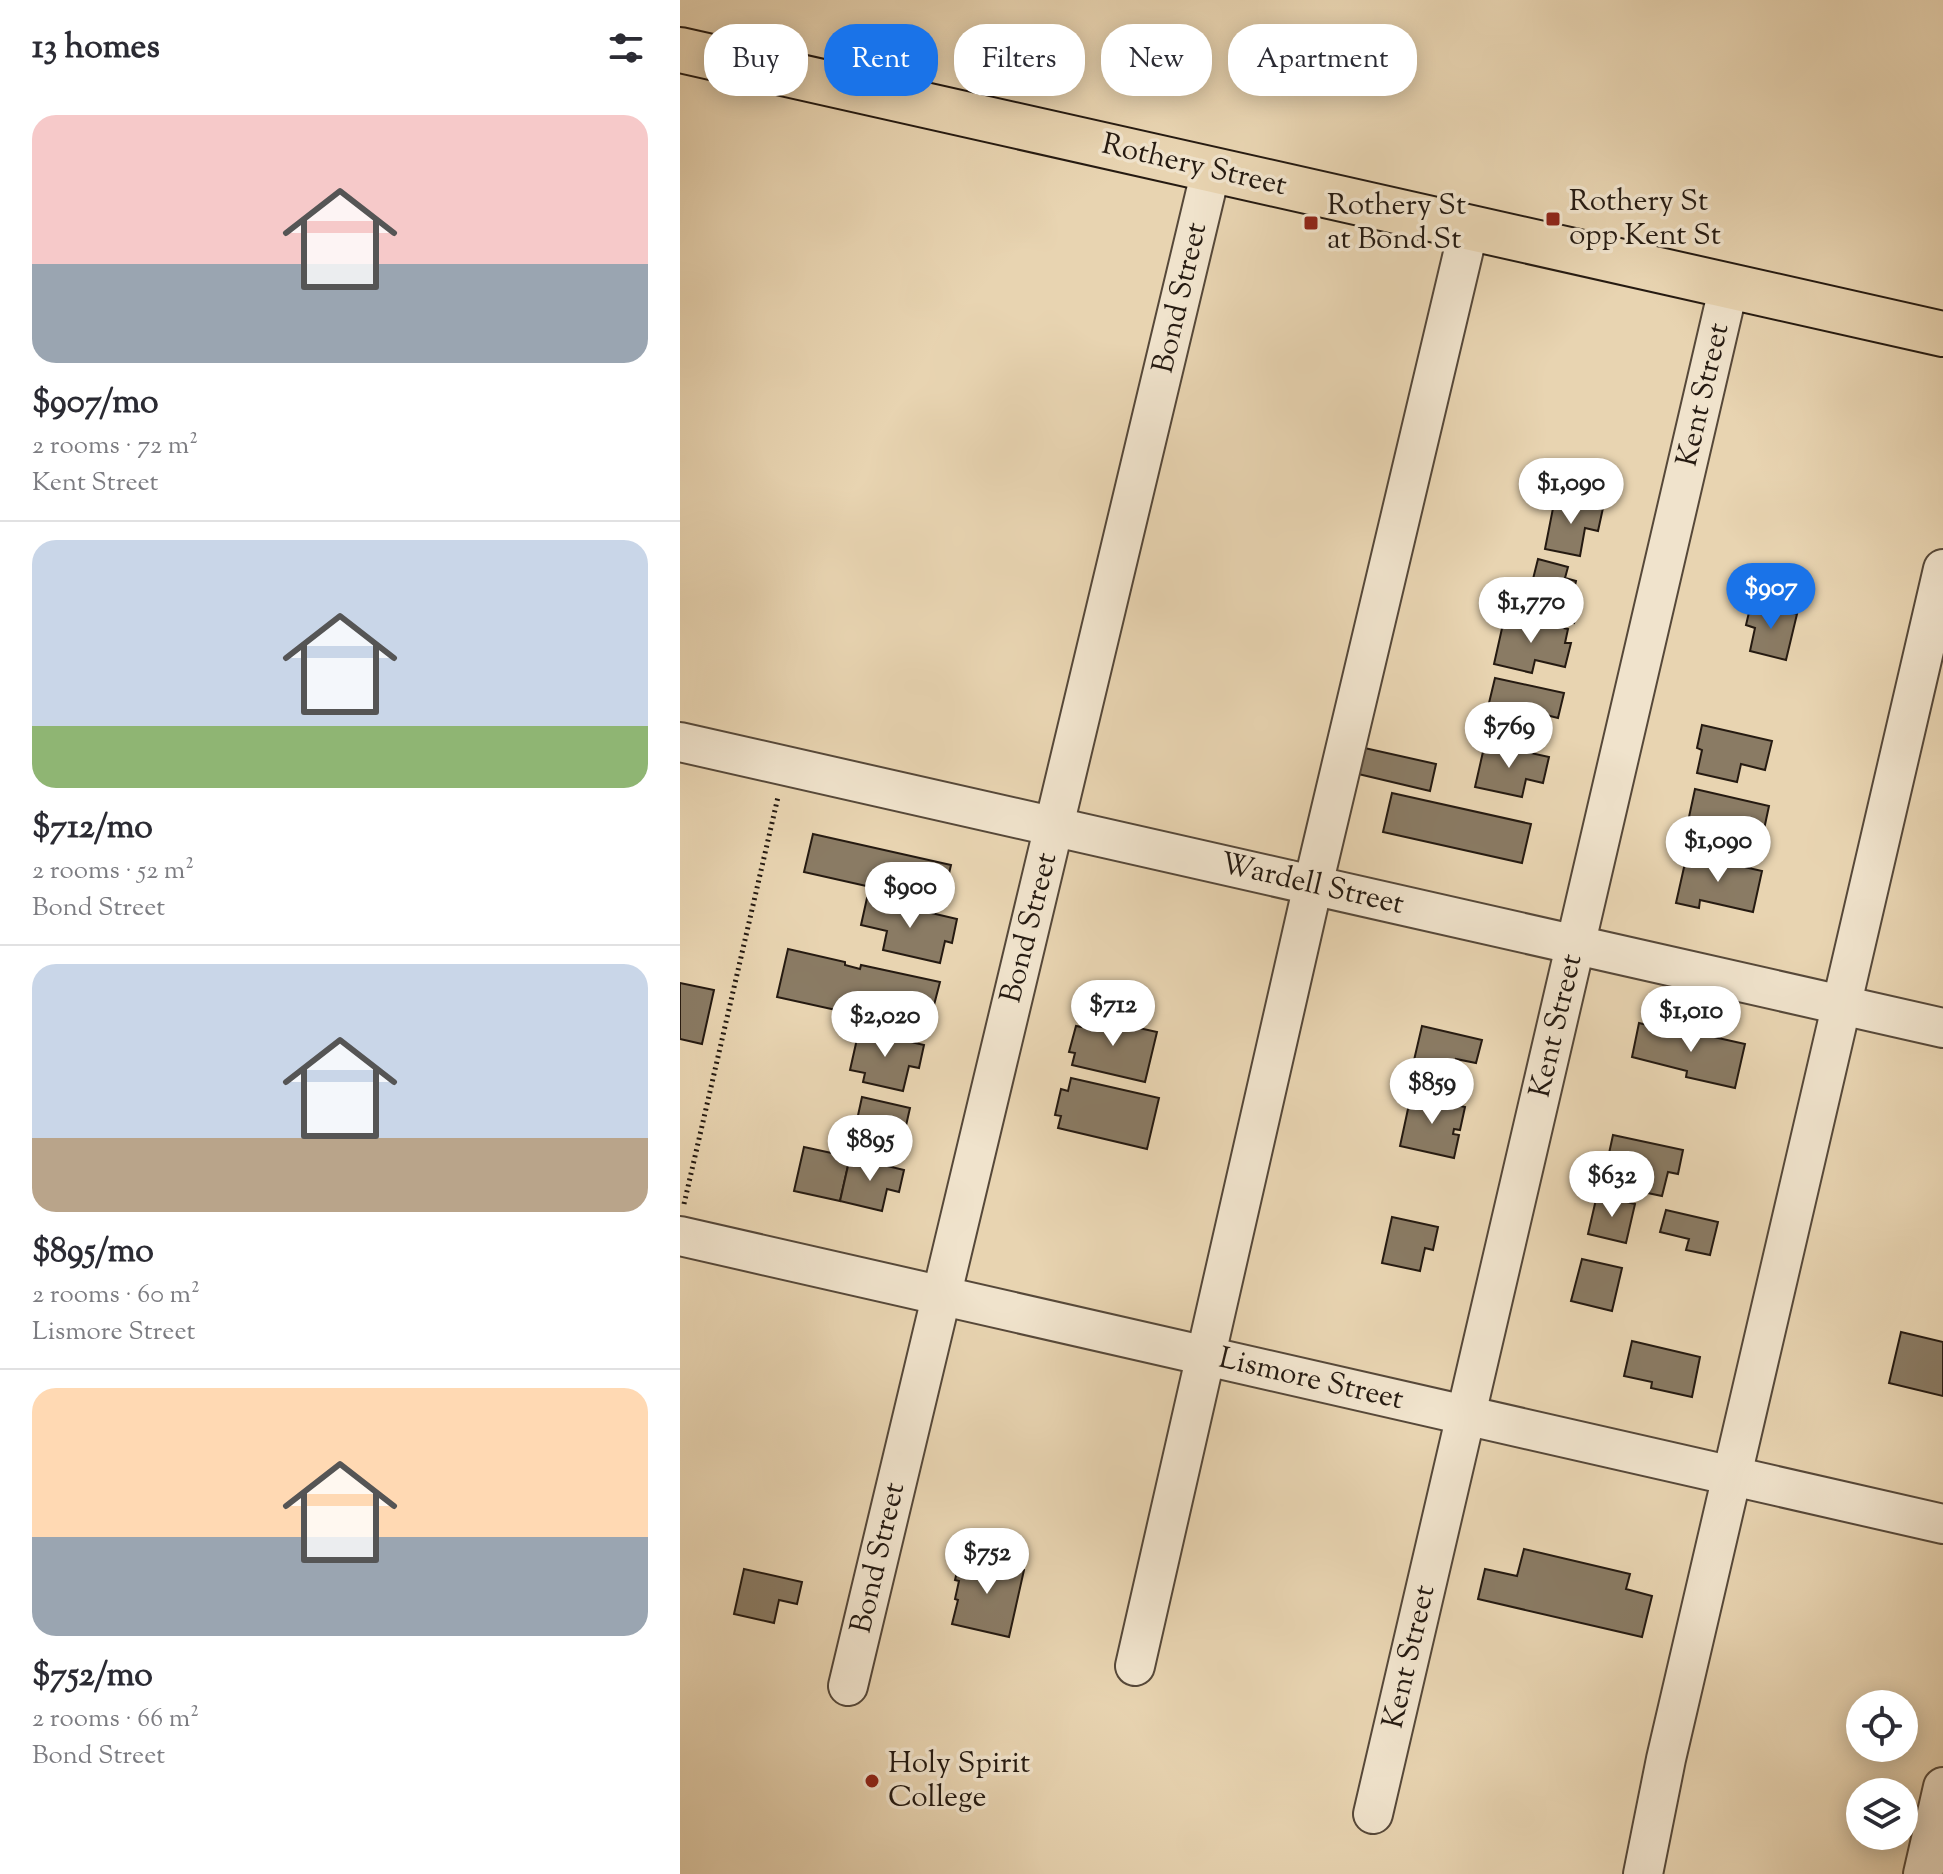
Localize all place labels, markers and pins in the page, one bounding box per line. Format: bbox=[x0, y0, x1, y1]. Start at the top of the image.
place label: Rothery St opp Kent St bbox=[1569, 181, 1721, 258]
place label: Rothery St at Bond St bbox=[1327, 185, 1466, 262]
marker: Rothery St opp Kent St bbox=[1544, 210, 1562, 228]
marker: Rothery St at Bond St bbox=[1302, 214, 1320, 232]
pin: $1,090 bbox=[1506, 458, 1636, 526]
pin: $907 bbox=[1724, 563, 1818, 631]
pin: $1,770 bbox=[1466, 577, 1596, 645]
pin: $769 bbox=[1462, 702, 1556, 770]
pin: $1,090 bbox=[1653, 816, 1783, 884]
pin: $900 bbox=[863, 862, 957, 930]
pin: $712 bbox=[1066, 980, 1160, 1048]
pin: $1,010 bbox=[1626, 986, 1756, 1054]
pin: $2,020 bbox=[820, 991, 950, 1059]
pin: $859 bbox=[1385, 1058, 1479, 1126]
pin: $895 bbox=[823, 1115, 917, 1183]
pin: $632 bbox=[1565, 1151, 1659, 1219]
pin: $752 bbox=[940, 1528, 1034, 1596]
place label: Holy Spirit College bbox=[888, 1743, 1030, 1820]
marker: Holy Spirit College bbox=[863, 1772, 881, 1790]

